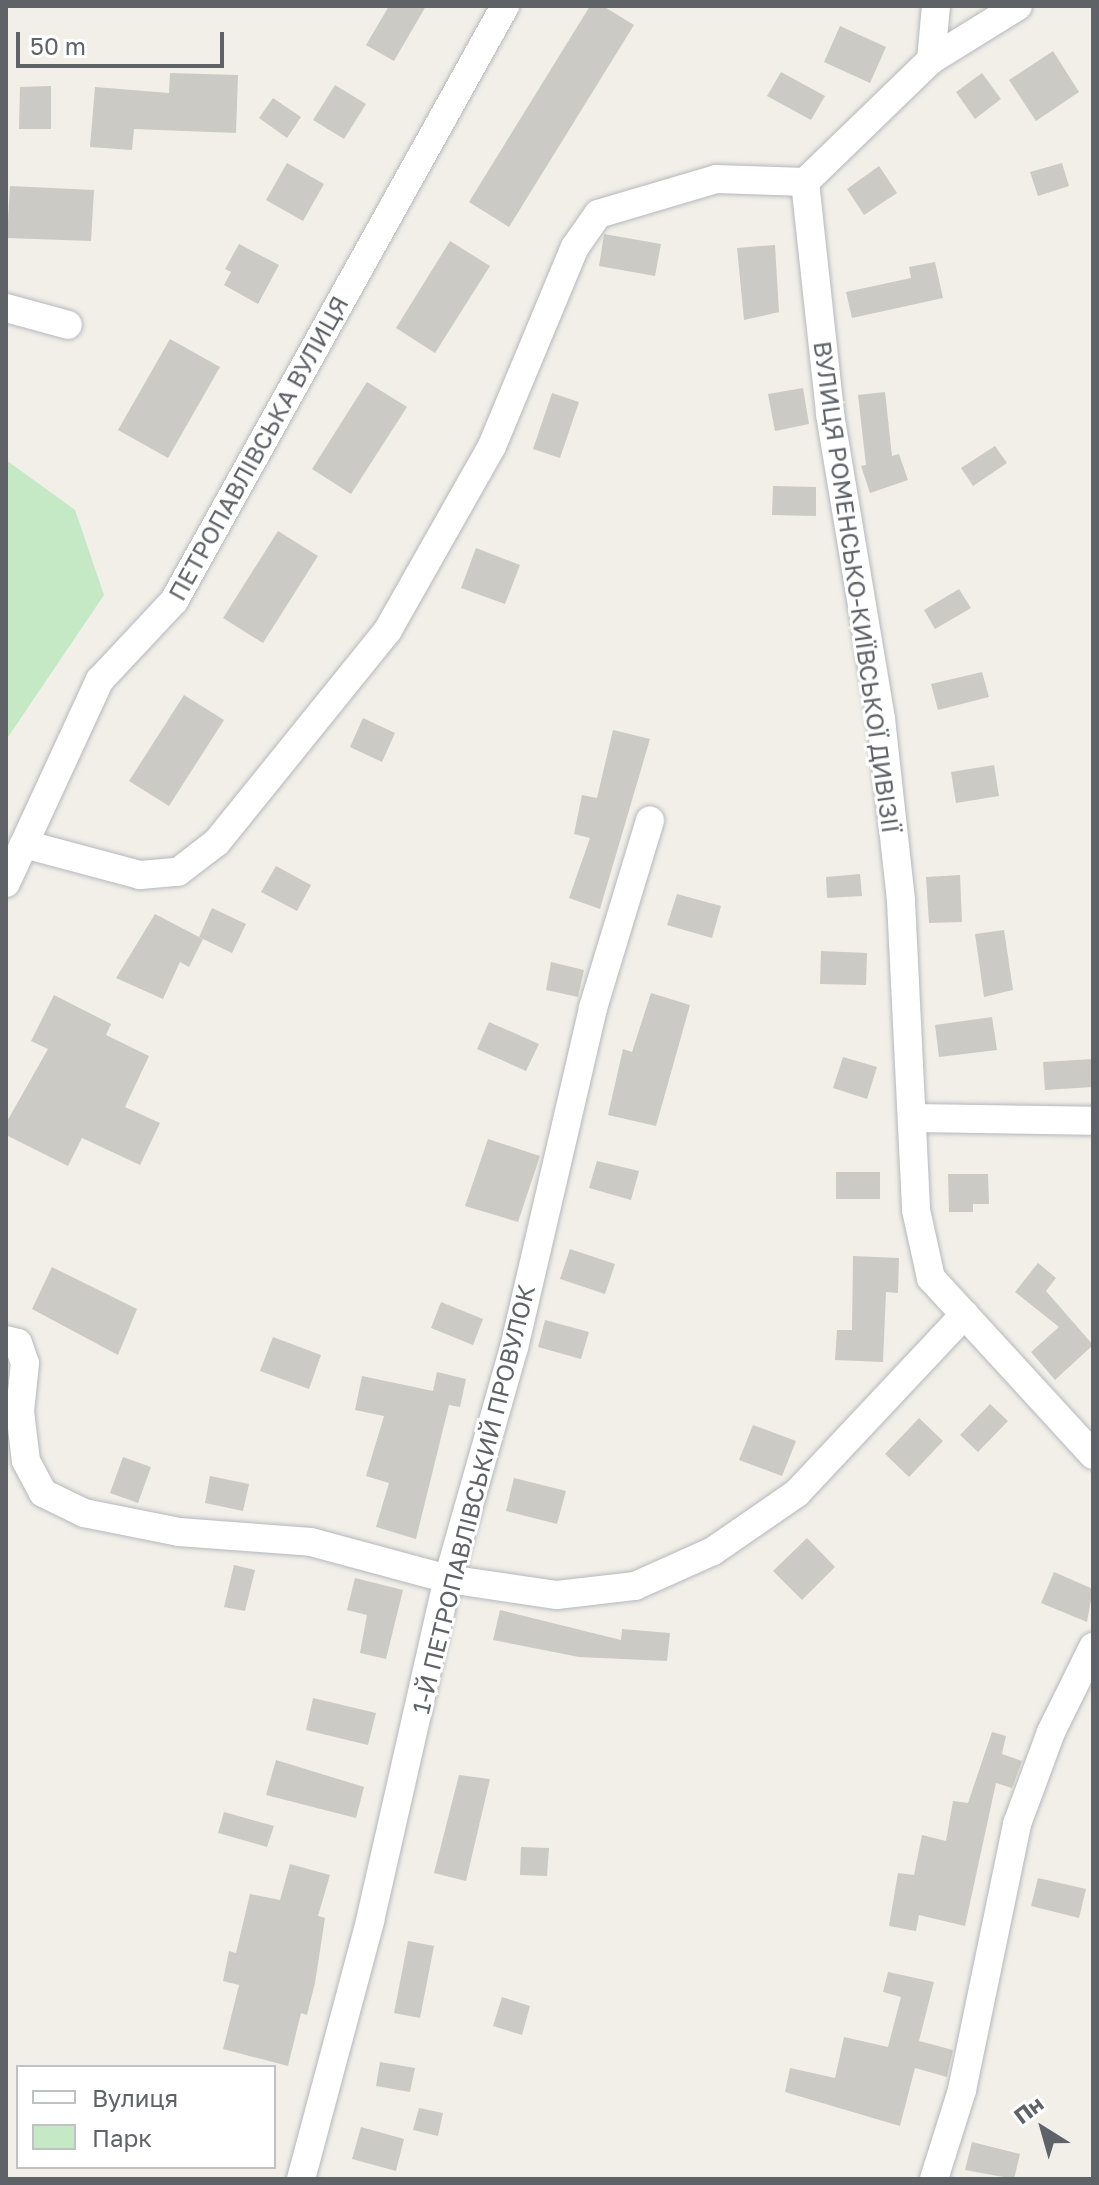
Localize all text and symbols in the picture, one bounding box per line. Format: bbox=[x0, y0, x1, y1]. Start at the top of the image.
scale bar bbox=[20, 16, 228, 66]
text: 50 m bbox=[30, 31, 86, 60]
street label: ПЕТРОПАВЛІВСЬКА ВУЛИЦЯ bbox=[162, 291, 354, 605]
street label: ВУЛИЦЯ РОМЕНСЬКО-КИЇВСЬКОЇ ДИВІЗІЇ bbox=[808, 339, 906, 835]
street label: 1-Й ПЕТРОПАВЛІВСЬКИЙ ПРОВУЛОК bbox=[406, 1281, 540, 1717]
legend bbox=[16, 2065, 276, 2169]
text: Вулиця bbox=[92, 2083, 178, 2112]
north arrow bbox=[1003, 2089, 1083, 2169]
text: Пн bbox=[1008, 2090, 1048, 2129]
text: Парк bbox=[92, 2123, 152, 2152]

